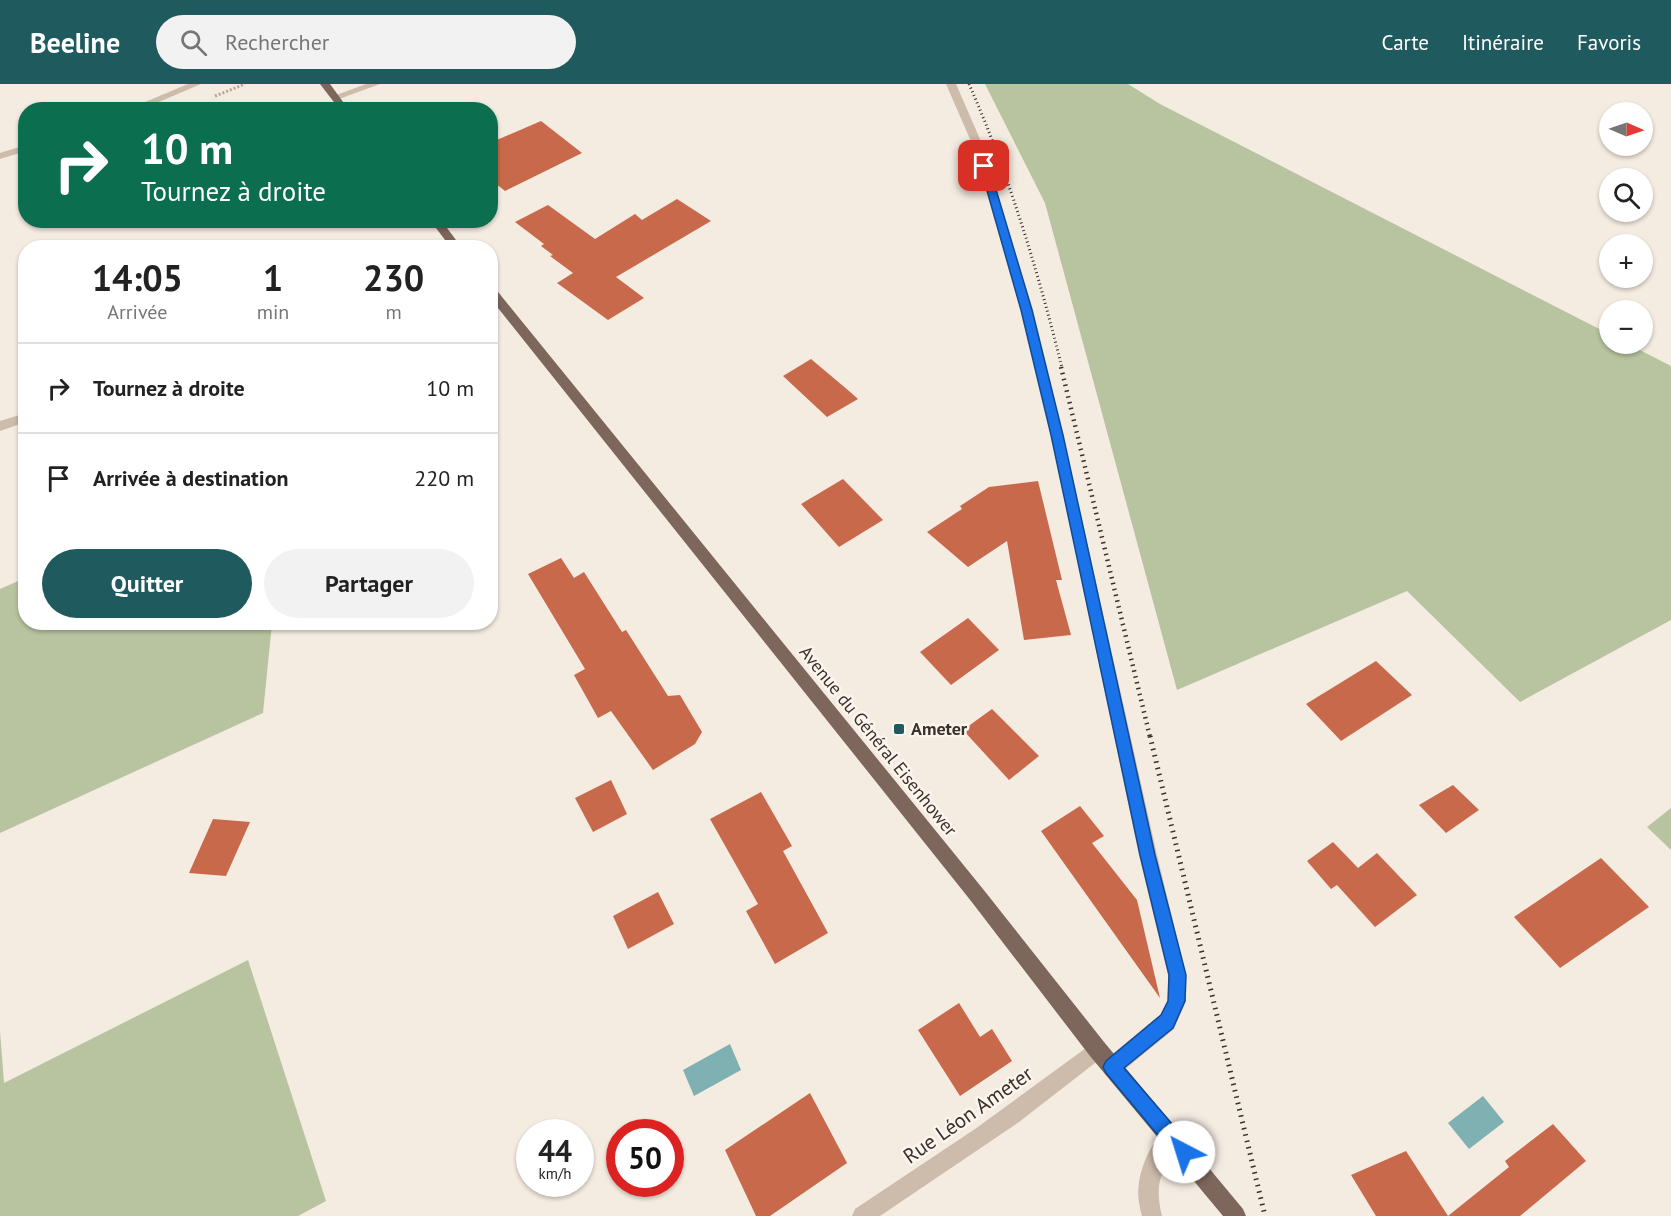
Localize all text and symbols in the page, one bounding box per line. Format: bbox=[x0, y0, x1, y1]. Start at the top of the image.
search box bbox=[156, 15, 576, 69]
text: Beeline bbox=[30, 24, 120, 61]
icon: search bbox=[177, 26, 210, 59]
text: Rechercher bbox=[225, 28, 329, 56]
text: Carte bbox=[1382, 29, 1429, 56]
text: Itinéraire bbox=[1462, 29, 1544, 56]
text: Favoris bbox=[1577, 29, 1641, 56]
north arrow bbox=[1599, 102, 1653, 156]
map controls bbox=[1599, 102, 1653, 354]
text: 10 m bbox=[141, 121, 233, 176]
icon: right bbox=[42, 126, 120, 204]
pin bbox=[958, 140, 1009, 191]
icon: arrive bbox=[967, 149, 1000, 182]
button: search bbox=[1599, 168, 1653, 222]
text: Tournez à droite bbox=[141, 174, 326, 208]
button: + bbox=[1599, 234, 1653, 288]
text: 14:05 bbox=[92, 254, 183, 301]
text: 1 bbox=[263, 254, 283, 301]
text: 230 bbox=[363, 254, 424, 301]
text: Arrivée bbox=[107, 299, 167, 325]
text: min bbox=[257, 299, 289, 325]
text: m bbox=[386, 299, 402, 325]
button: − bbox=[1599, 300, 1653, 354]
icon: right bbox=[42, 372, 75, 405]
text: Tournez à droite bbox=[93, 374, 245, 402]
text: 10 m bbox=[426, 374, 474, 402]
icon: arrive bbox=[42, 462, 75, 495]
text: Arrivée à destination bbox=[93, 464, 289, 492]
text: 220 m bbox=[414, 464, 474, 492]
button: Quitter bbox=[42, 549, 252, 618]
button: Partager bbox=[264, 549, 474, 618]
street label: Avenue du Général Eisenhower bbox=[795, 641, 962, 840]
place label: Ameter bbox=[911, 717, 968, 740]
marker: Ameter bbox=[892, 722, 906, 736]
street label: Rue Léon Ameter bbox=[898, 1060, 1038, 1169]
speed limit sign: 50 bbox=[606, 1119, 684, 1197]
position arrow bbox=[1152, 1120, 1216, 1184]
text: 44 bbox=[538, 1131, 572, 1170]
text: km/h bbox=[539, 1164, 571, 1183]

